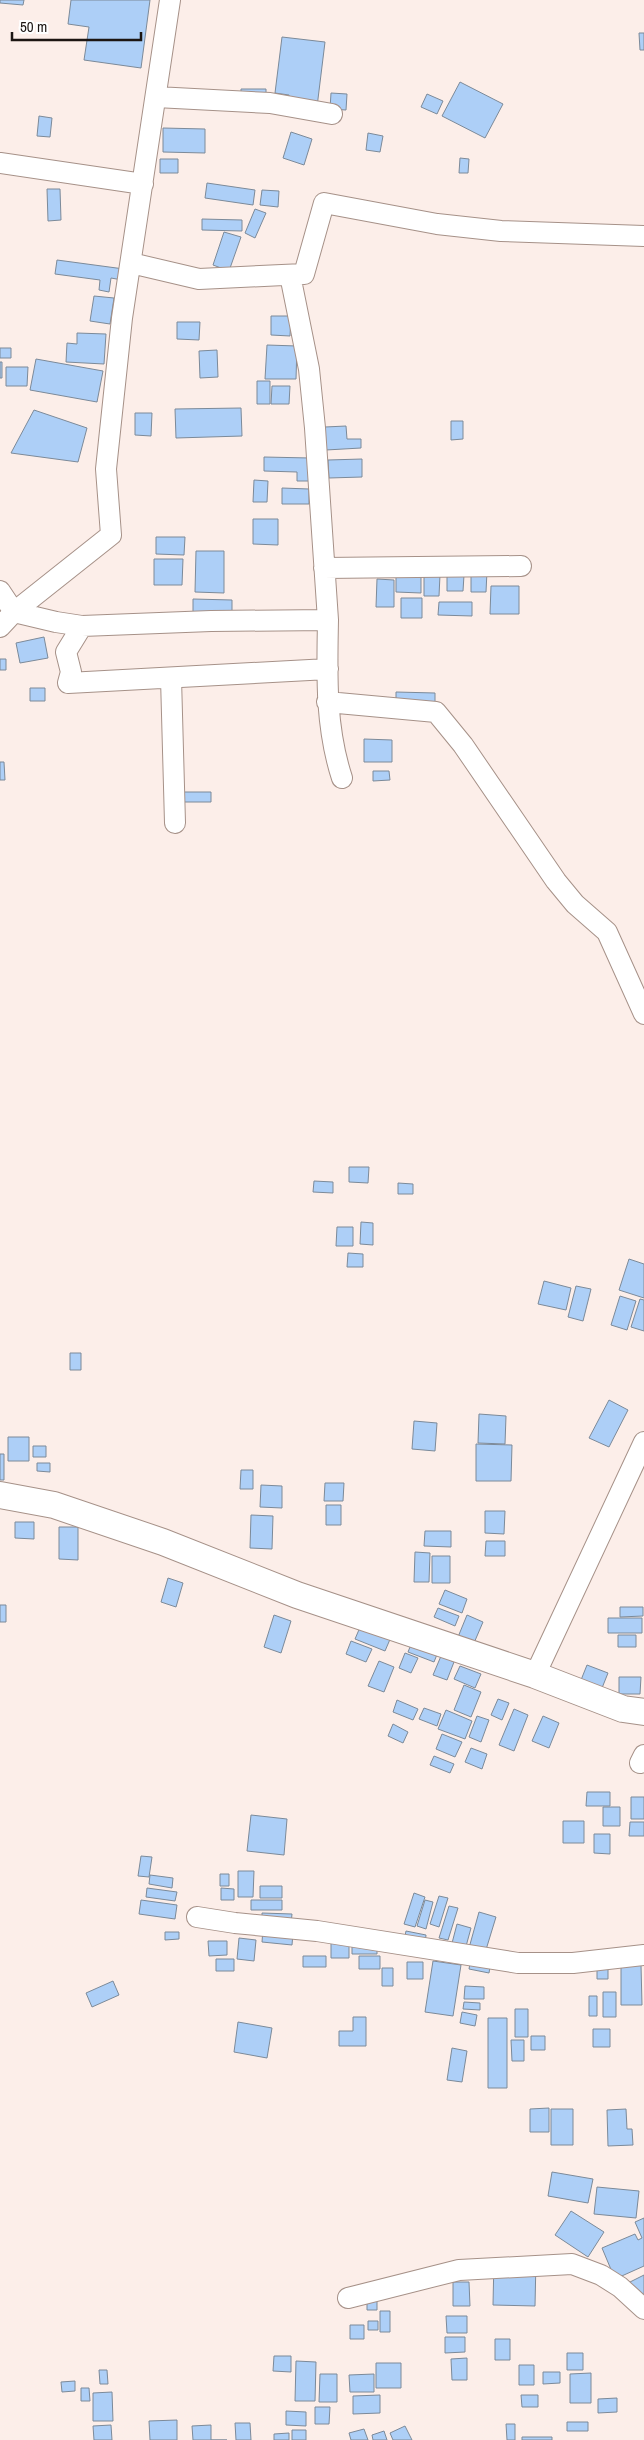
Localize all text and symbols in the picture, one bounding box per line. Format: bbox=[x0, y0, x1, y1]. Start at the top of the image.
scale bar bbox=[12, 10, 141, 42]
text: 50 m bbox=[20, 16, 47, 37]

